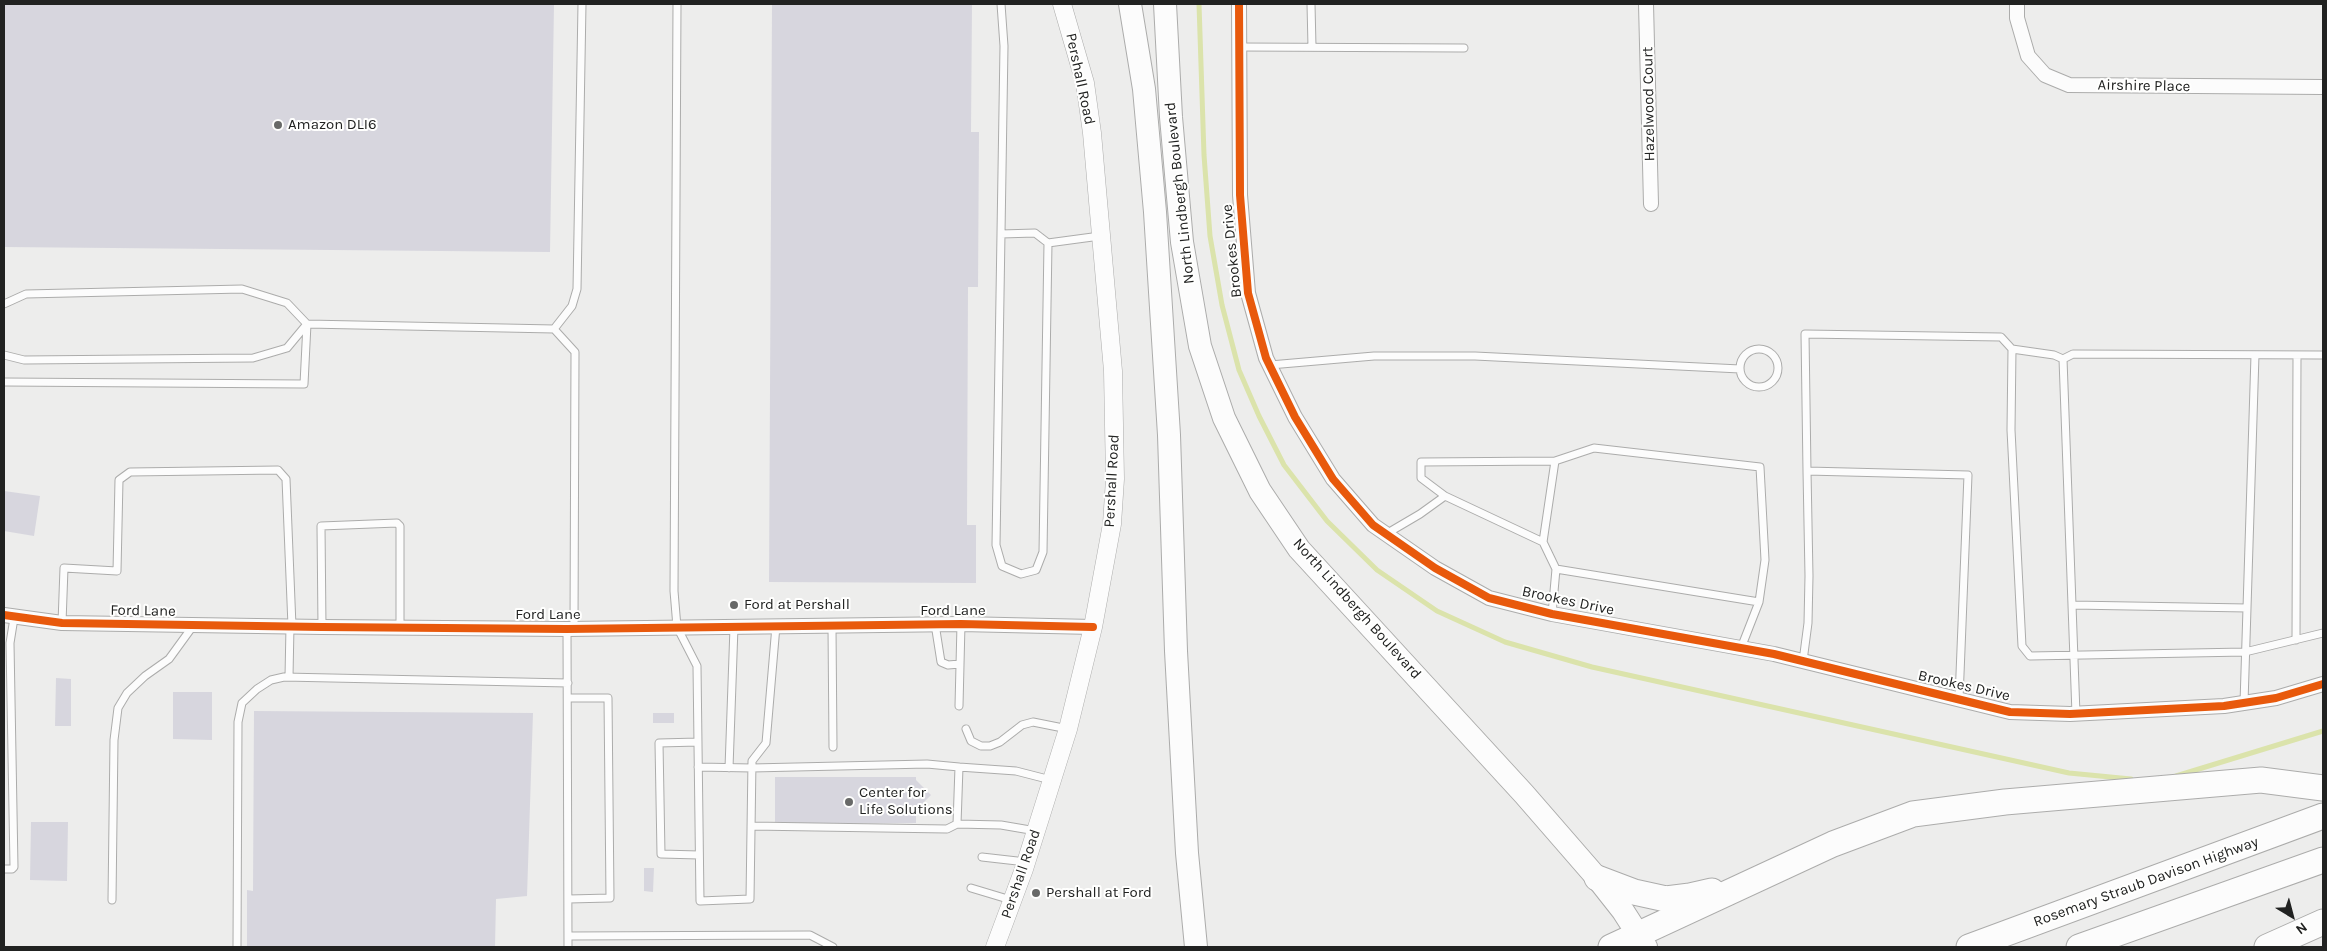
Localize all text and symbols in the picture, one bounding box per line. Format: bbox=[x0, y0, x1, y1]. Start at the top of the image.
street label: Pershall Road bbox=[1062, 32, 1098, 126]
street label: Hazelwood Court bbox=[1639, 47, 1659, 161]
street label: Airshire Place bbox=[2097, 76, 2191, 96]
street label: North Lindbergh Boulevard bbox=[1161, 101, 1199, 285]
place label: Amazon DLI6 bbox=[288, 116, 377, 134]
marker: Amazon DLI6 bbox=[272, 119, 284, 131]
street label: Brookes Drive bbox=[1218, 203, 1246, 299]
street label: Pershall Road bbox=[1101, 434, 1123, 528]
street label: North Lindbergh Boulevard bbox=[1289, 535, 1425, 683]
street label: Brookes Drive bbox=[1520, 582, 1616, 620]
place label: Ford at Pershall bbox=[744, 596, 850, 614]
marker: Ford at Pershall bbox=[728, 599, 740, 611]
street label: Ford Lane bbox=[110, 601, 176, 621]
street label: Ford Lane bbox=[920, 602, 986, 620]
street label: Ford Lane bbox=[515, 606, 581, 624]
street label: Brookes Drive bbox=[1916, 667, 2012, 705]
place label: Center for Life Solutions bbox=[859, 784, 953, 819]
marker: Center for Life Solutions bbox=[843, 796, 855, 808]
street label: Pershall Road bbox=[997, 827, 1045, 921]
street label: Rosemary Straub Davison Highway bbox=[2031, 833, 2261, 931]
place label: Pershall at Ford bbox=[1046, 884, 1152, 902]
marker: Pershall at Ford bbox=[1030, 887, 1042, 899]
north arrow bbox=[2267, 891, 2317, 941]
text: N bbox=[2292, 919, 2310, 938]

